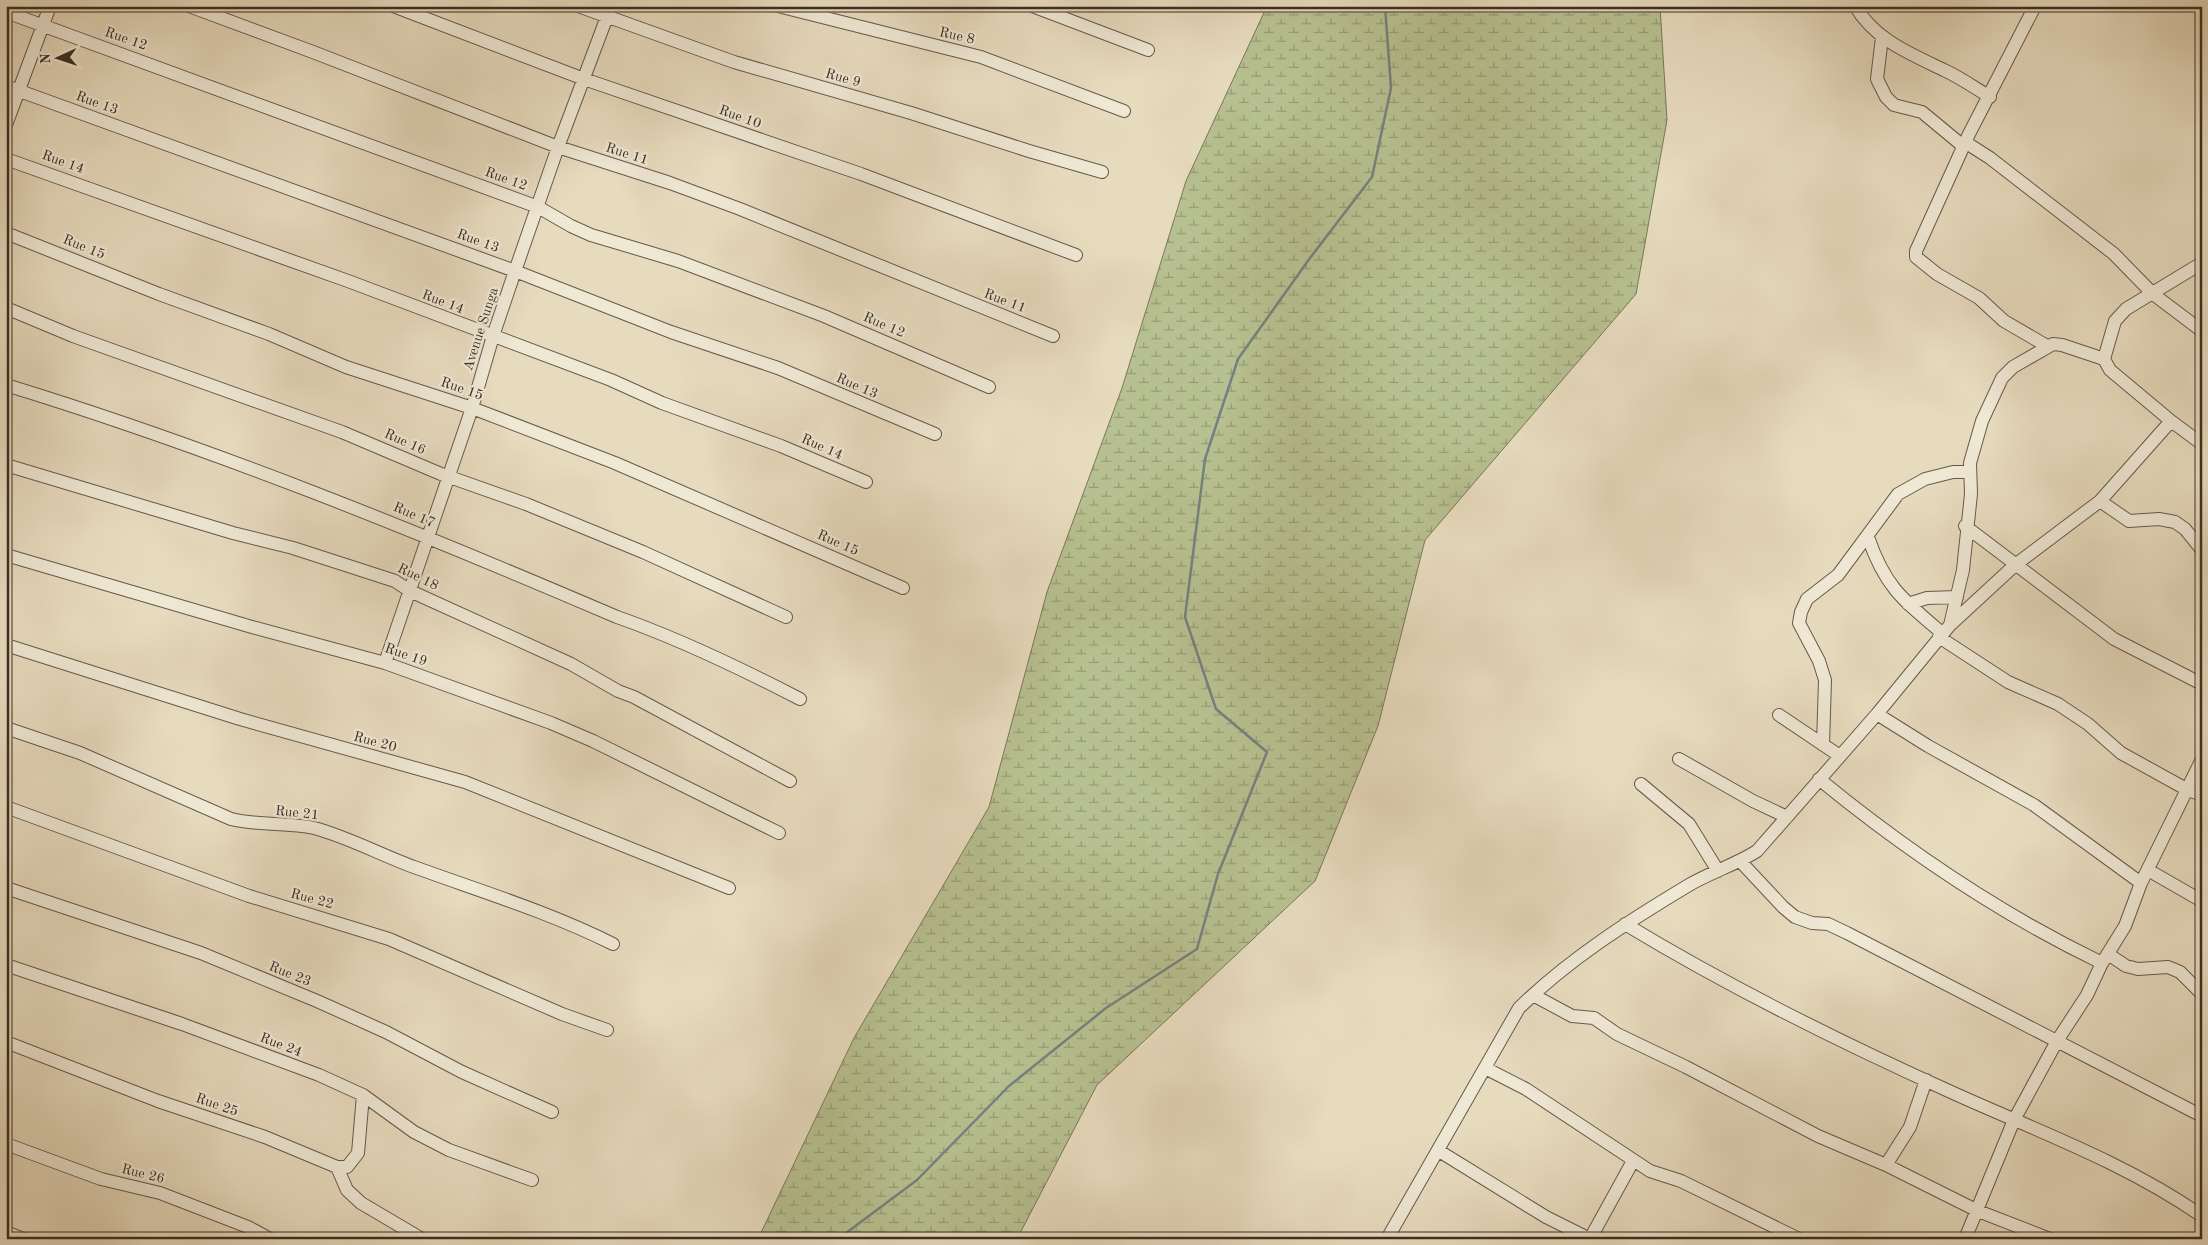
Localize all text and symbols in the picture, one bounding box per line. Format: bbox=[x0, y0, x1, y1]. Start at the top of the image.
street label: Rue 12 bbox=[103, 25, 149, 53]
street label: Rue 8 bbox=[938, 25, 976, 47]
north arrow bbox=[32, 32, 82, 82]
text: N bbox=[39, 53, 53, 64]
street label: Rue 9 bbox=[824, 66, 862, 90]
street label: Rue 13 bbox=[74, 89, 120, 117]
street label: Rue 10 bbox=[717, 103, 763, 131]
street label: Rue 11 bbox=[604, 141, 650, 167]
street label: Rue 14 bbox=[40, 148, 86, 176]
street label: Rue 12 bbox=[483, 165, 529, 193]
street label: Rue 13 bbox=[455, 227, 501, 255]
street label: Rue 15 bbox=[61, 232, 107, 262]
street label: Avenue Sunga bbox=[461, 286, 501, 372]
street label: Rue 11 bbox=[982, 287, 1028, 315]
street label: Rue 14 bbox=[420, 288, 466, 316]
street label: Rue 12 bbox=[861, 310, 907, 340]
street label: Rue 13 bbox=[834, 371, 880, 401]
street label: Rue 15 bbox=[439, 375, 485, 403]
street label: Rue 16 bbox=[382, 427, 428, 457]
street label: Rue 14 bbox=[799, 432, 845, 462]
street label: Rue 17 bbox=[391, 500, 437, 530]
street label: Rue 15 bbox=[815, 528, 861, 558]
street label: Rue 18 bbox=[395, 561, 441, 593]
street label: Rue 19 bbox=[383, 641, 429, 669]
street label: Rue 20 bbox=[352, 730, 398, 754]
street label: Rue 21 bbox=[274, 804, 320, 822]
street label: Rue 22 bbox=[289, 887, 335, 911]
street label: Rue 23 bbox=[267, 959, 313, 989]
street label: Rue 24 bbox=[258, 1031, 304, 1059]
street label: Rue 25 bbox=[194, 1091, 240, 1119]
street label: Rue 26 bbox=[120, 1162, 166, 1186]

